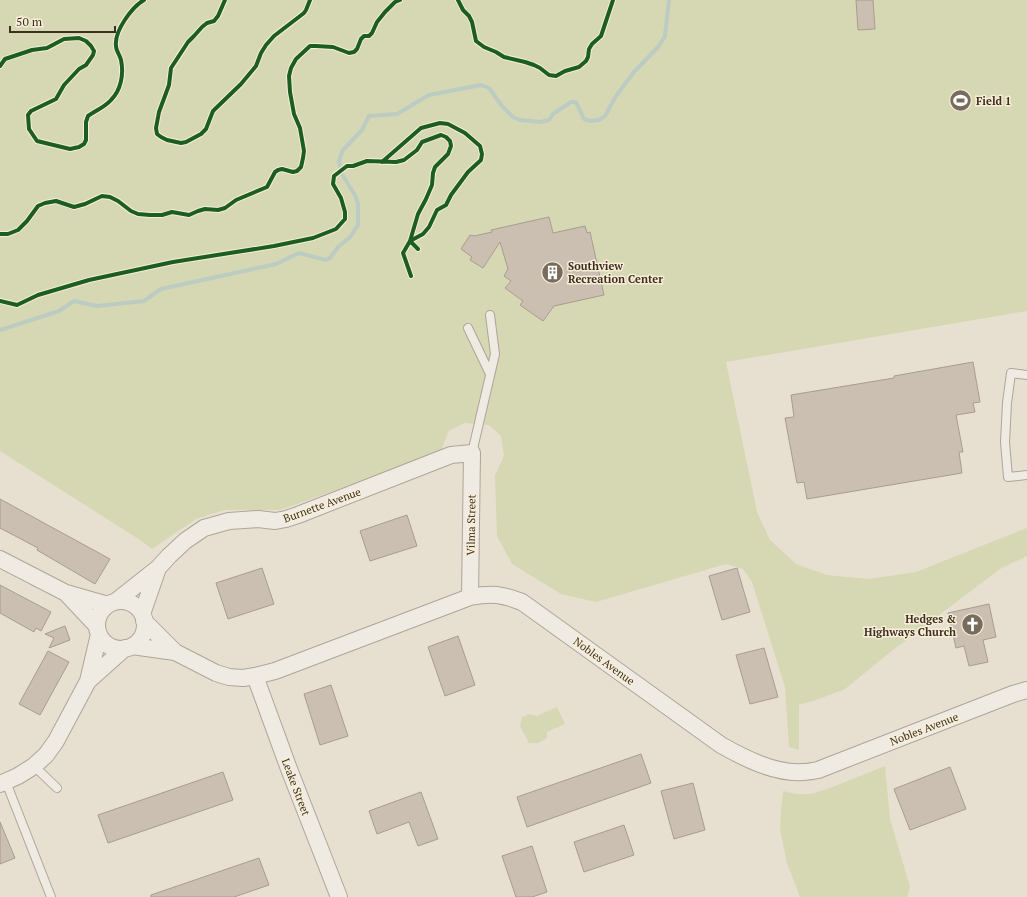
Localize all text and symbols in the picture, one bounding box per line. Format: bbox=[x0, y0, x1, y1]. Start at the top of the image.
scale bar bbox=[10, 8, 115, 34]
text: 50 m bbox=[16, 14, 43, 29]
sports icon: Field 1 bbox=[948, 88, 974, 114]
place label: Field 1 bbox=[976, 94, 1011, 108]
building icon: Southview Recreation Center bbox=[539, 259, 565, 285]
place label: Southview Recreation Center bbox=[568, 259, 663, 286]
street label: Burnette Avenue bbox=[281, 484, 363, 526]
street label: Vilma Street bbox=[463, 494, 479, 556]
place label: Hedges & Highways Church bbox=[864, 612, 956, 639]
church icon: Hedges & Highways Church bbox=[959, 612, 985, 638]
street label: Nobles Avenue bbox=[571, 634, 638, 688]
street label: Nobles Avenue bbox=[888, 709, 961, 748]
street label: Leake Street bbox=[279, 756, 313, 818]

